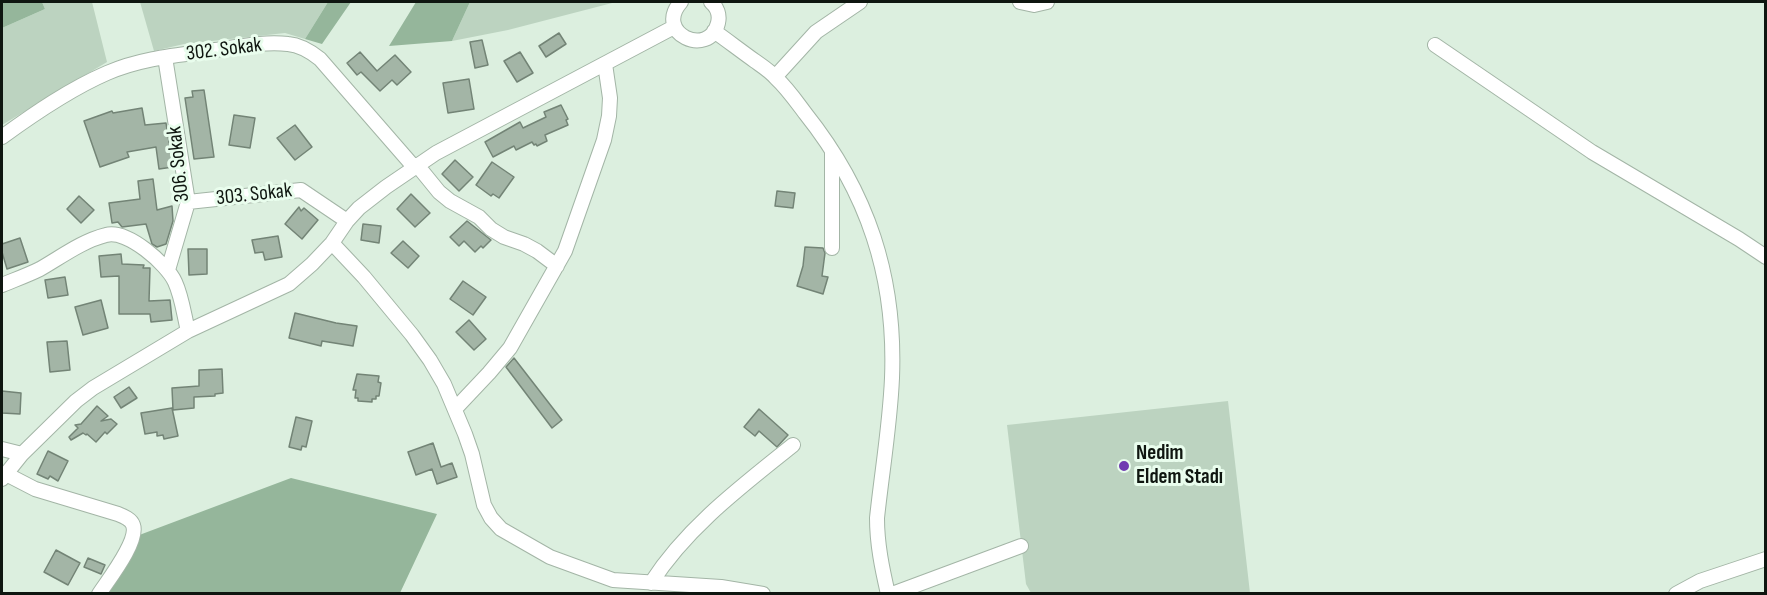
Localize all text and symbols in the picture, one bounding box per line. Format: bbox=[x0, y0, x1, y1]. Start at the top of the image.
street label: 302. Sokak bbox=[185, 33, 263, 67]
street label: 306. Sokak bbox=[162, 125, 196, 203]
street label: 303. Sokak bbox=[215, 178, 293, 212]
place label: Nedim Eldem Stadı bbox=[1136, 441, 1223, 491]
marker: Nedim Eldem Stadı bbox=[1117, 459, 1131, 473]

